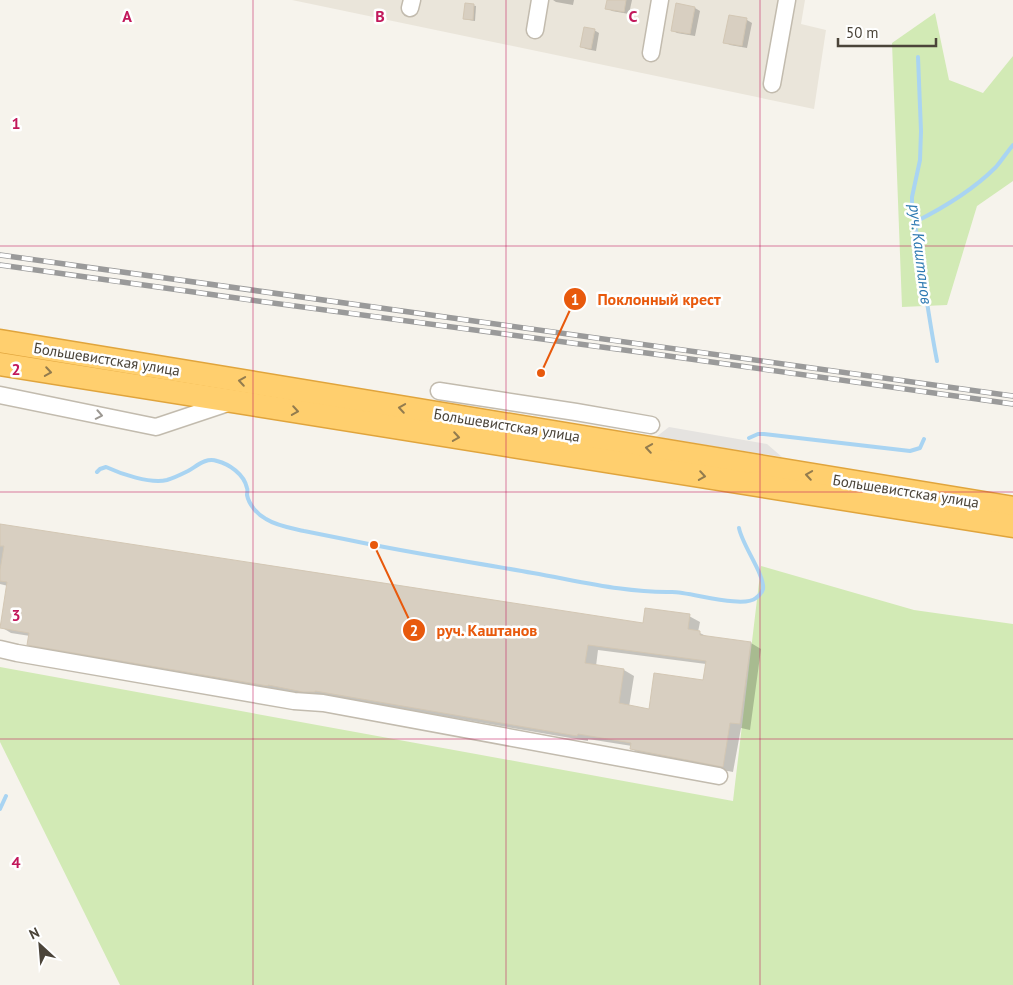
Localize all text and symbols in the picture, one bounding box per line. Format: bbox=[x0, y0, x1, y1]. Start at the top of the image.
text: A bbox=[122, 6, 132, 26]
text: B bbox=[375, 6, 385, 26]
text: C bbox=[629, 6, 638, 26]
scale bar bbox=[838, 15, 936, 47]
text: 50 m bbox=[846, 23, 879, 42]
text: 1 bbox=[11, 113, 21, 133]
water label: руч. Каштанов bbox=[905, 202, 937, 305]
callout: Поклонный крест bbox=[562, 284, 730, 315]
text: Поклонный крест bbox=[597, 289, 721, 309]
text: 1 bbox=[571, 290, 579, 309]
street label: Большевистская улица bbox=[32, 338, 182, 380]
text: 2 bbox=[11, 359, 21, 379]
one-way arrow bbox=[44, 366, 53, 376]
one-way arrow bbox=[238, 377, 247, 387]
one-way arrow bbox=[398, 403, 407, 413]
street label: Большевистская улица bbox=[432, 404, 582, 446]
one-way arrow bbox=[291, 405, 299, 416]
one-way arrow bbox=[95, 410, 104, 420]
one-way arrow bbox=[451, 431, 460, 441]
one-way arrow bbox=[645, 444, 654, 454]
one-way arrow bbox=[699, 470, 707, 481]
one-way arrow bbox=[805, 470, 814, 480]
street label: Большевистская улица bbox=[831, 470, 981, 512]
text: 3 bbox=[11, 605, 21, 625]
callout: руч. Каштанов bbox=[401, 615, 548, 646]
text: руч. Каштанов bbox=[437, 620, 537, 640]
text: 2 bbox=[410, 621, 418, 640]
text: 4 bbox=[11, 852, 21, 872]
north arrow bbox=[15, 920, 65, 970]
text: N bbox=[26, 923, 42, 943]

